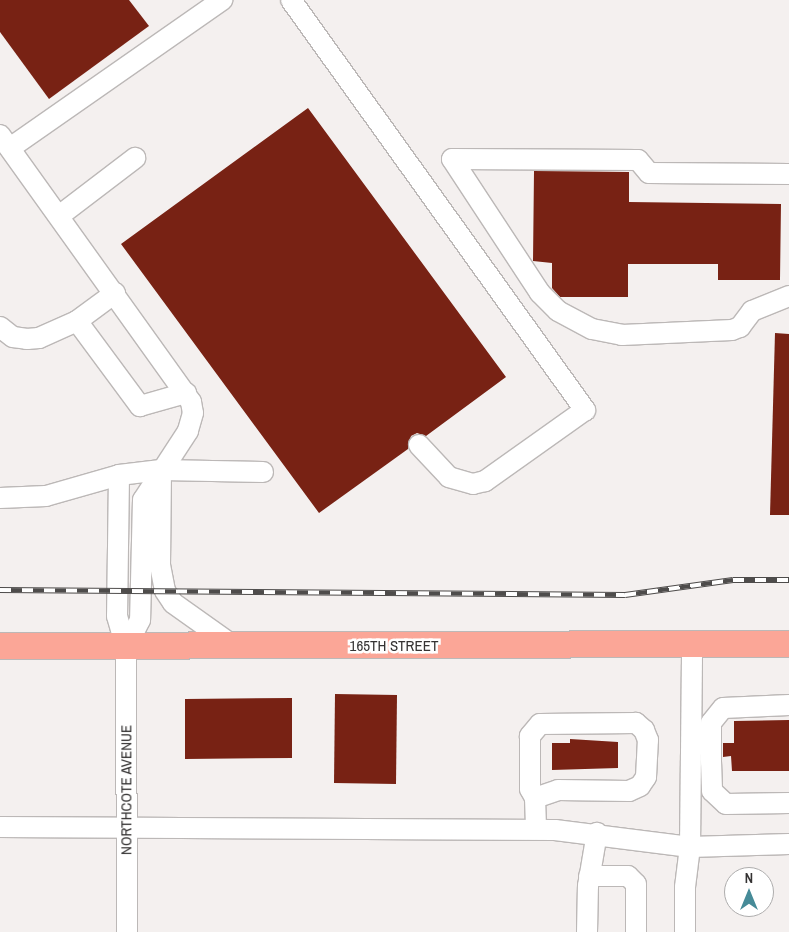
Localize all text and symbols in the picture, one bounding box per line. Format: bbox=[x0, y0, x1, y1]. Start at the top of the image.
street label: 165TH STREET bbox=[350, 637, 438, 655]
street label: NORTHCOTE AVENUE bbox=[117, 725, 135, 855]
north arrow bbox=[724, 867, 774, 917]
text: N bbox=[745, 869, 753, 887]

